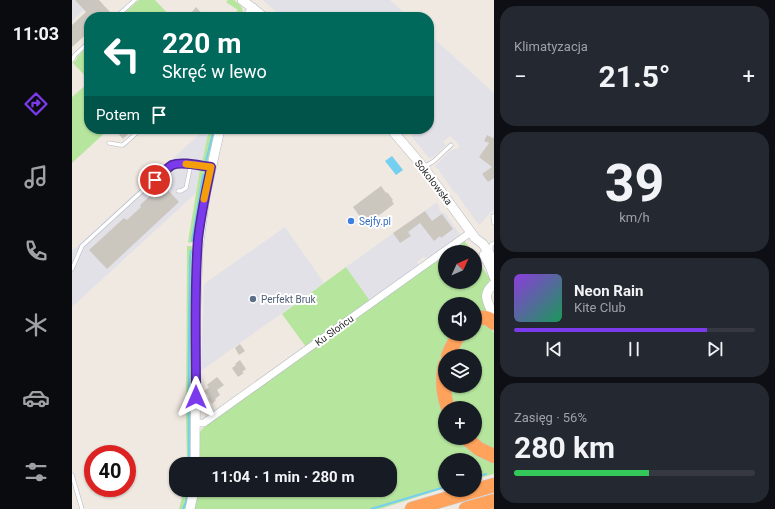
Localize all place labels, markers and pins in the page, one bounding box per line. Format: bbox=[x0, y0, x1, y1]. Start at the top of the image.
pin bbox=[138, 163, 172, 197]
marker: Sejfy.pl bbox=[346, 216, 356, 226]
place label: Sejfy.pl bbox=[359, 216, 391, 227]
marker: Perfekt Bruk bbox=[248, 294, 258, 304]
place label: Perfekt Bruk bbox=[261, 294, 317, 305]

